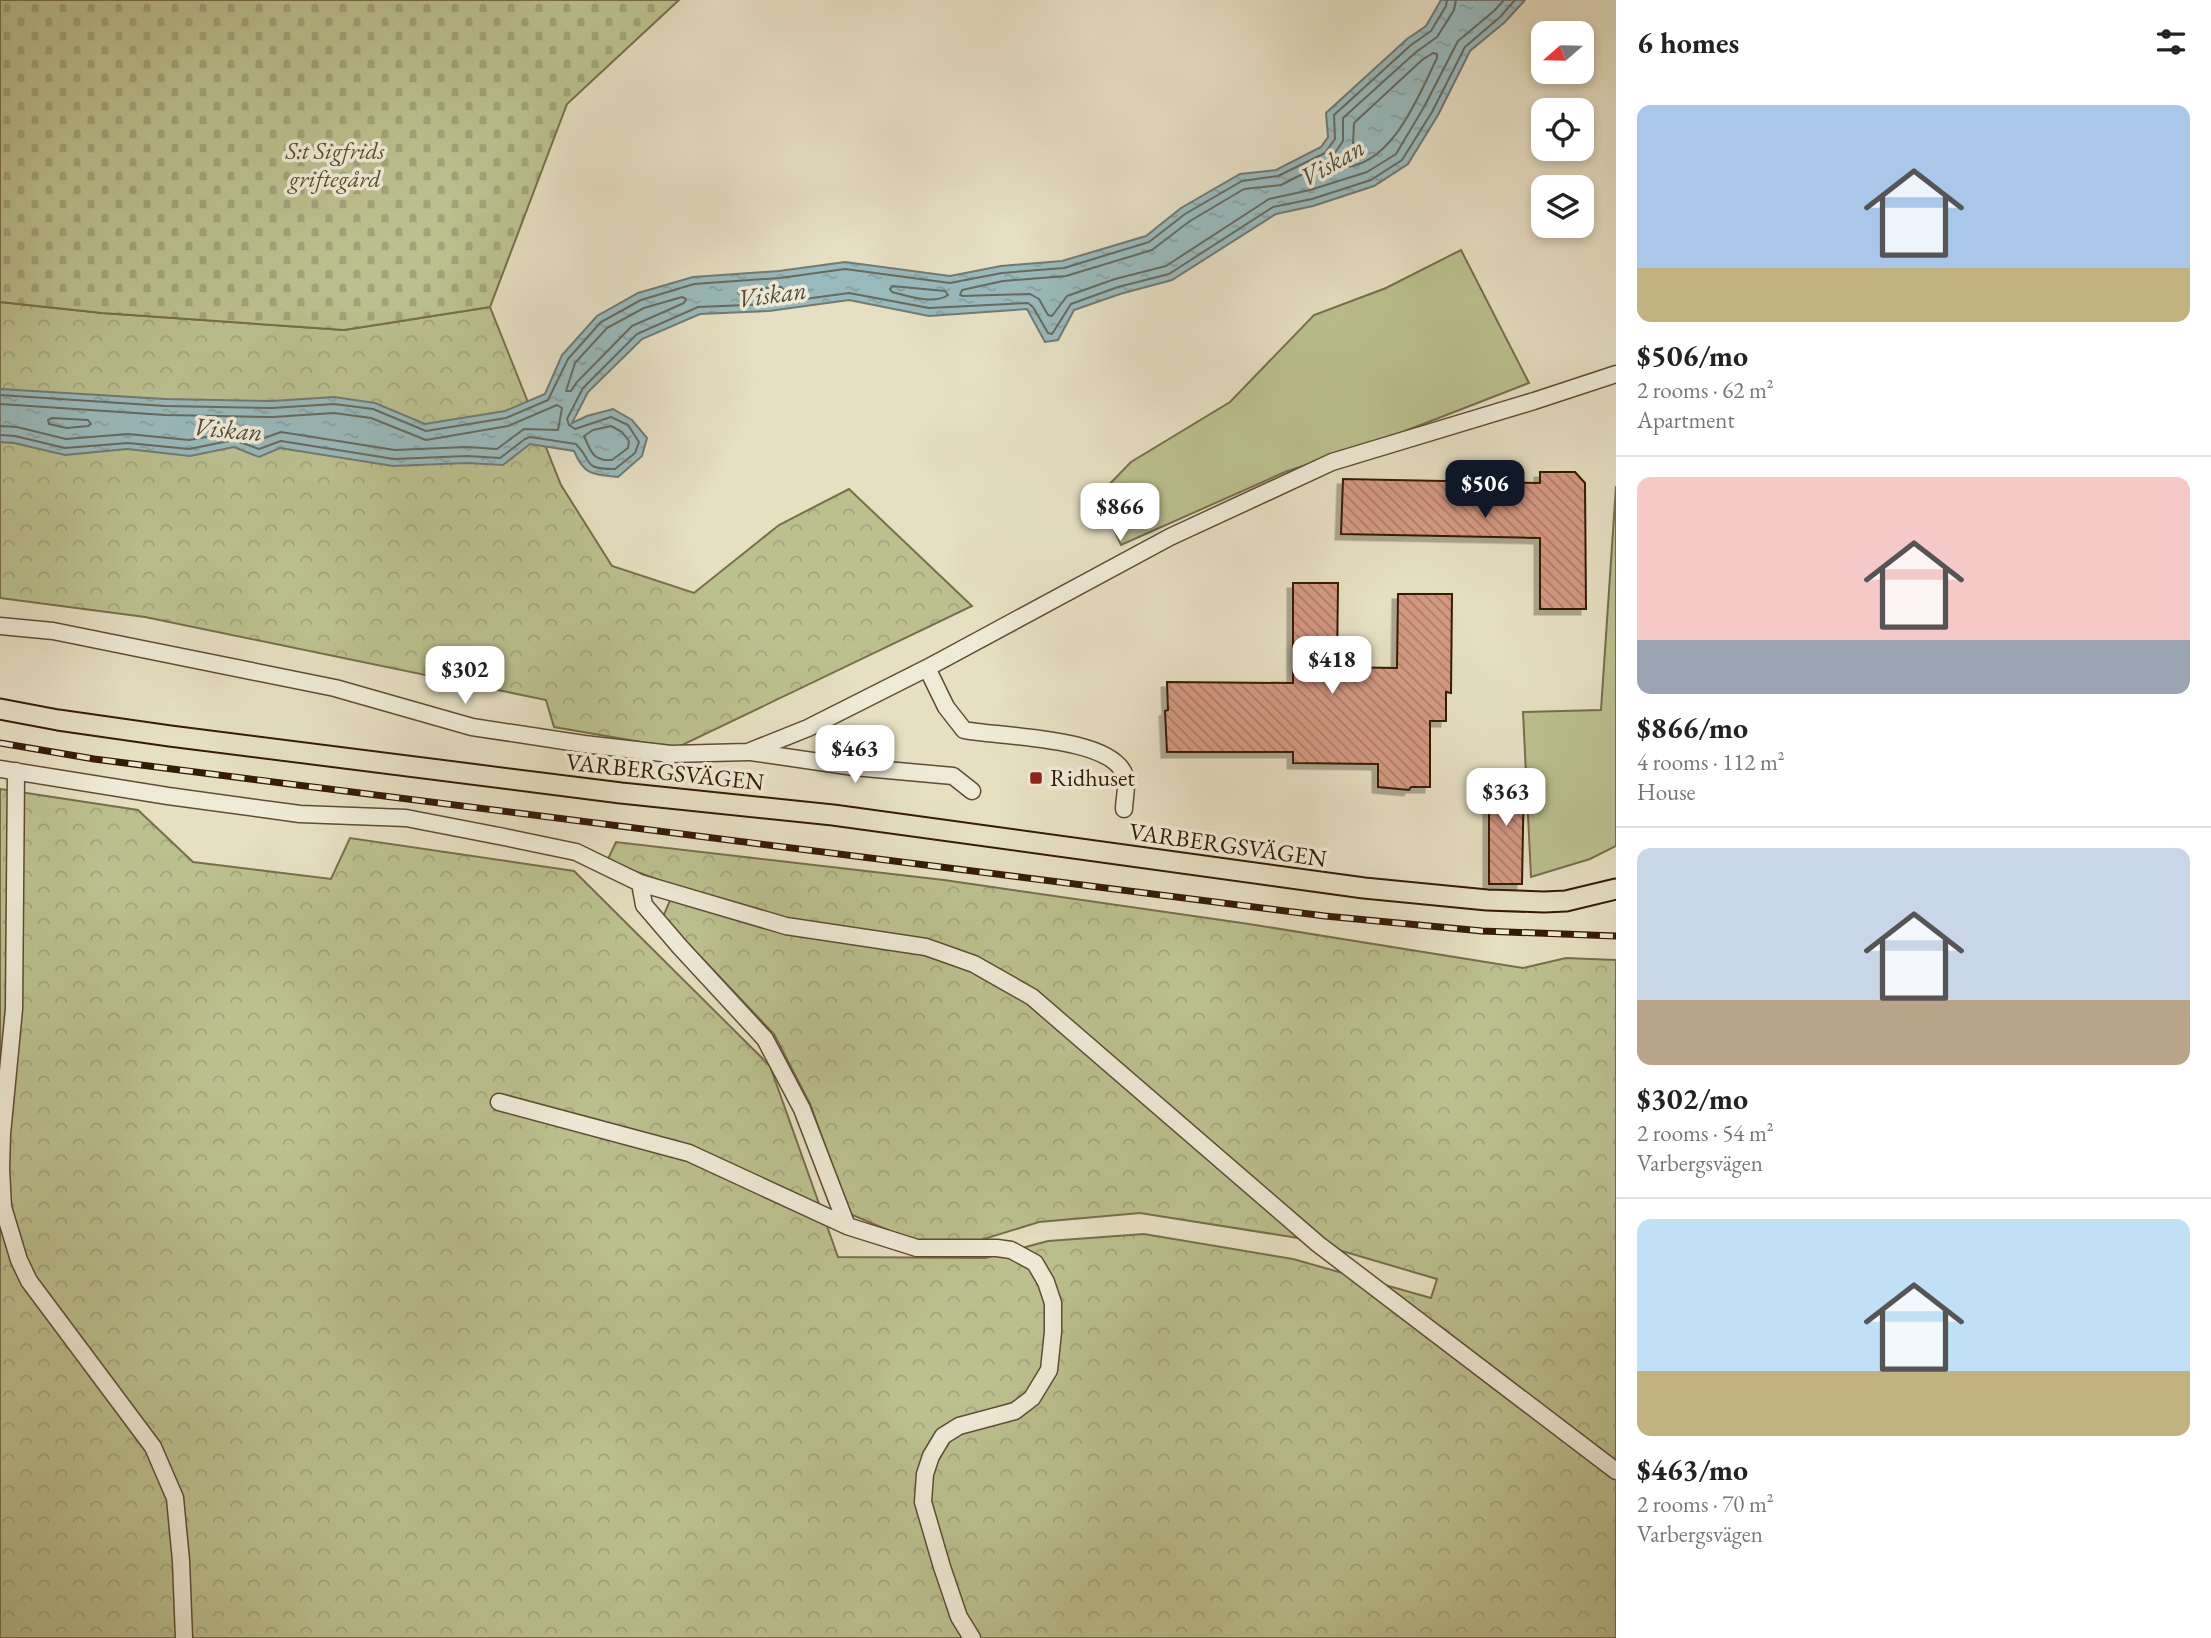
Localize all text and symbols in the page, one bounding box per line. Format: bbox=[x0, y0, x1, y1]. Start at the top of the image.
north arrow bbox=[1531, 21, 1594, 84]
map controls bbox=[1531, 21, 1594, 238]
text: 6 homes bbox=[1637, 23, 1739, 62]
icon: filters bbox=[2152, 23, 2190, 61]
button: locate bbox=[1531, 98, 1594, 161]
water label: Viskan bbox=[1293, 130, 1371, 194]
park label: S:t Sigfrids griftegård bbox=[285, 135, 385, 194]
icon: home bbox=[1851, 150, 1977, 276]
button: layers bbox=[1531, 175, 1594, 238]
water label: Viskan bbox=[735, 272, 809, 316]
text: $506/mo bbox=[1637, 336, 1748, 375]
text: 2 rooms · 62 m² bbox=[1637, 375, 1774, 405]
text: Apartment bbox=[1637, 405, 1735, 435]
water label: Viskan bbox=[192, 409, 264, 449]
pin: $506 bbox=[1444, 461, 1526, 520]
text: $506 bbox=[1461, 468, 1509, 498]
pin: $866 bbox=[1079, 484, 1161, 543]
text: $866 bbox=[1096, 491, 1144, 521]
icon: home bbox=[1851, 522, 1977, 648]
pin: $418 bbox=[1291, 636, 1373, 696]
text: $418 bbox=[1308, 644, 1356, 674]
pin: $302 bbox=[424, 646, 506, 706]
text: $302 bbox=[441, 654, 489, 684]
text: $866/mo bbox=[1637, 708, 1748, 747]
pin: $463 bbox=[814, 726, 896, 785]
text: $463 bbox=[831, 733, 879, 763]
street label: VARBERGSVÄGEN bbox=[564, 746, 766, 797]
text: 4 rooms · 112 m² bbox=[1637, 747, 1785, 777]
place label: Ridhuset bbox=[1050, 762, 1135, 793]
pin: $363 bbox=[1465, 768, 1547, 828]
marker: Ridhuset bbox=[1028, 770, 1044, 786]
text: $363 bbox=[1482, 776, 1530, 806]
text: House bbox=[1637, 777, 1696, 807]
street label: VARBERGSVÄGEN bbox=[1127, 815, 1329, 874]
icon: home bbox=[1851, 893, 1977, 1019]
text: $302/mo bbox=[1637, 1079, 1748, 1118]
text: 2 rooms · 54 m² bbox=[1637, 1118, 1774, 1148]
text: Varbergsvägen bbox=[1637, 1148, 1763, 1178]
icon: home bbox=[1851, 1264, 1977, 1390]
text: $463/mo bbox=[1637, 1450, 1748, 1489]
text: 2 rooms · 70 m² bbox=[1637, 1489, 1774, 1519]
text: Varbergsvägen bbox=[1637, 1519, 1763, 1549]

